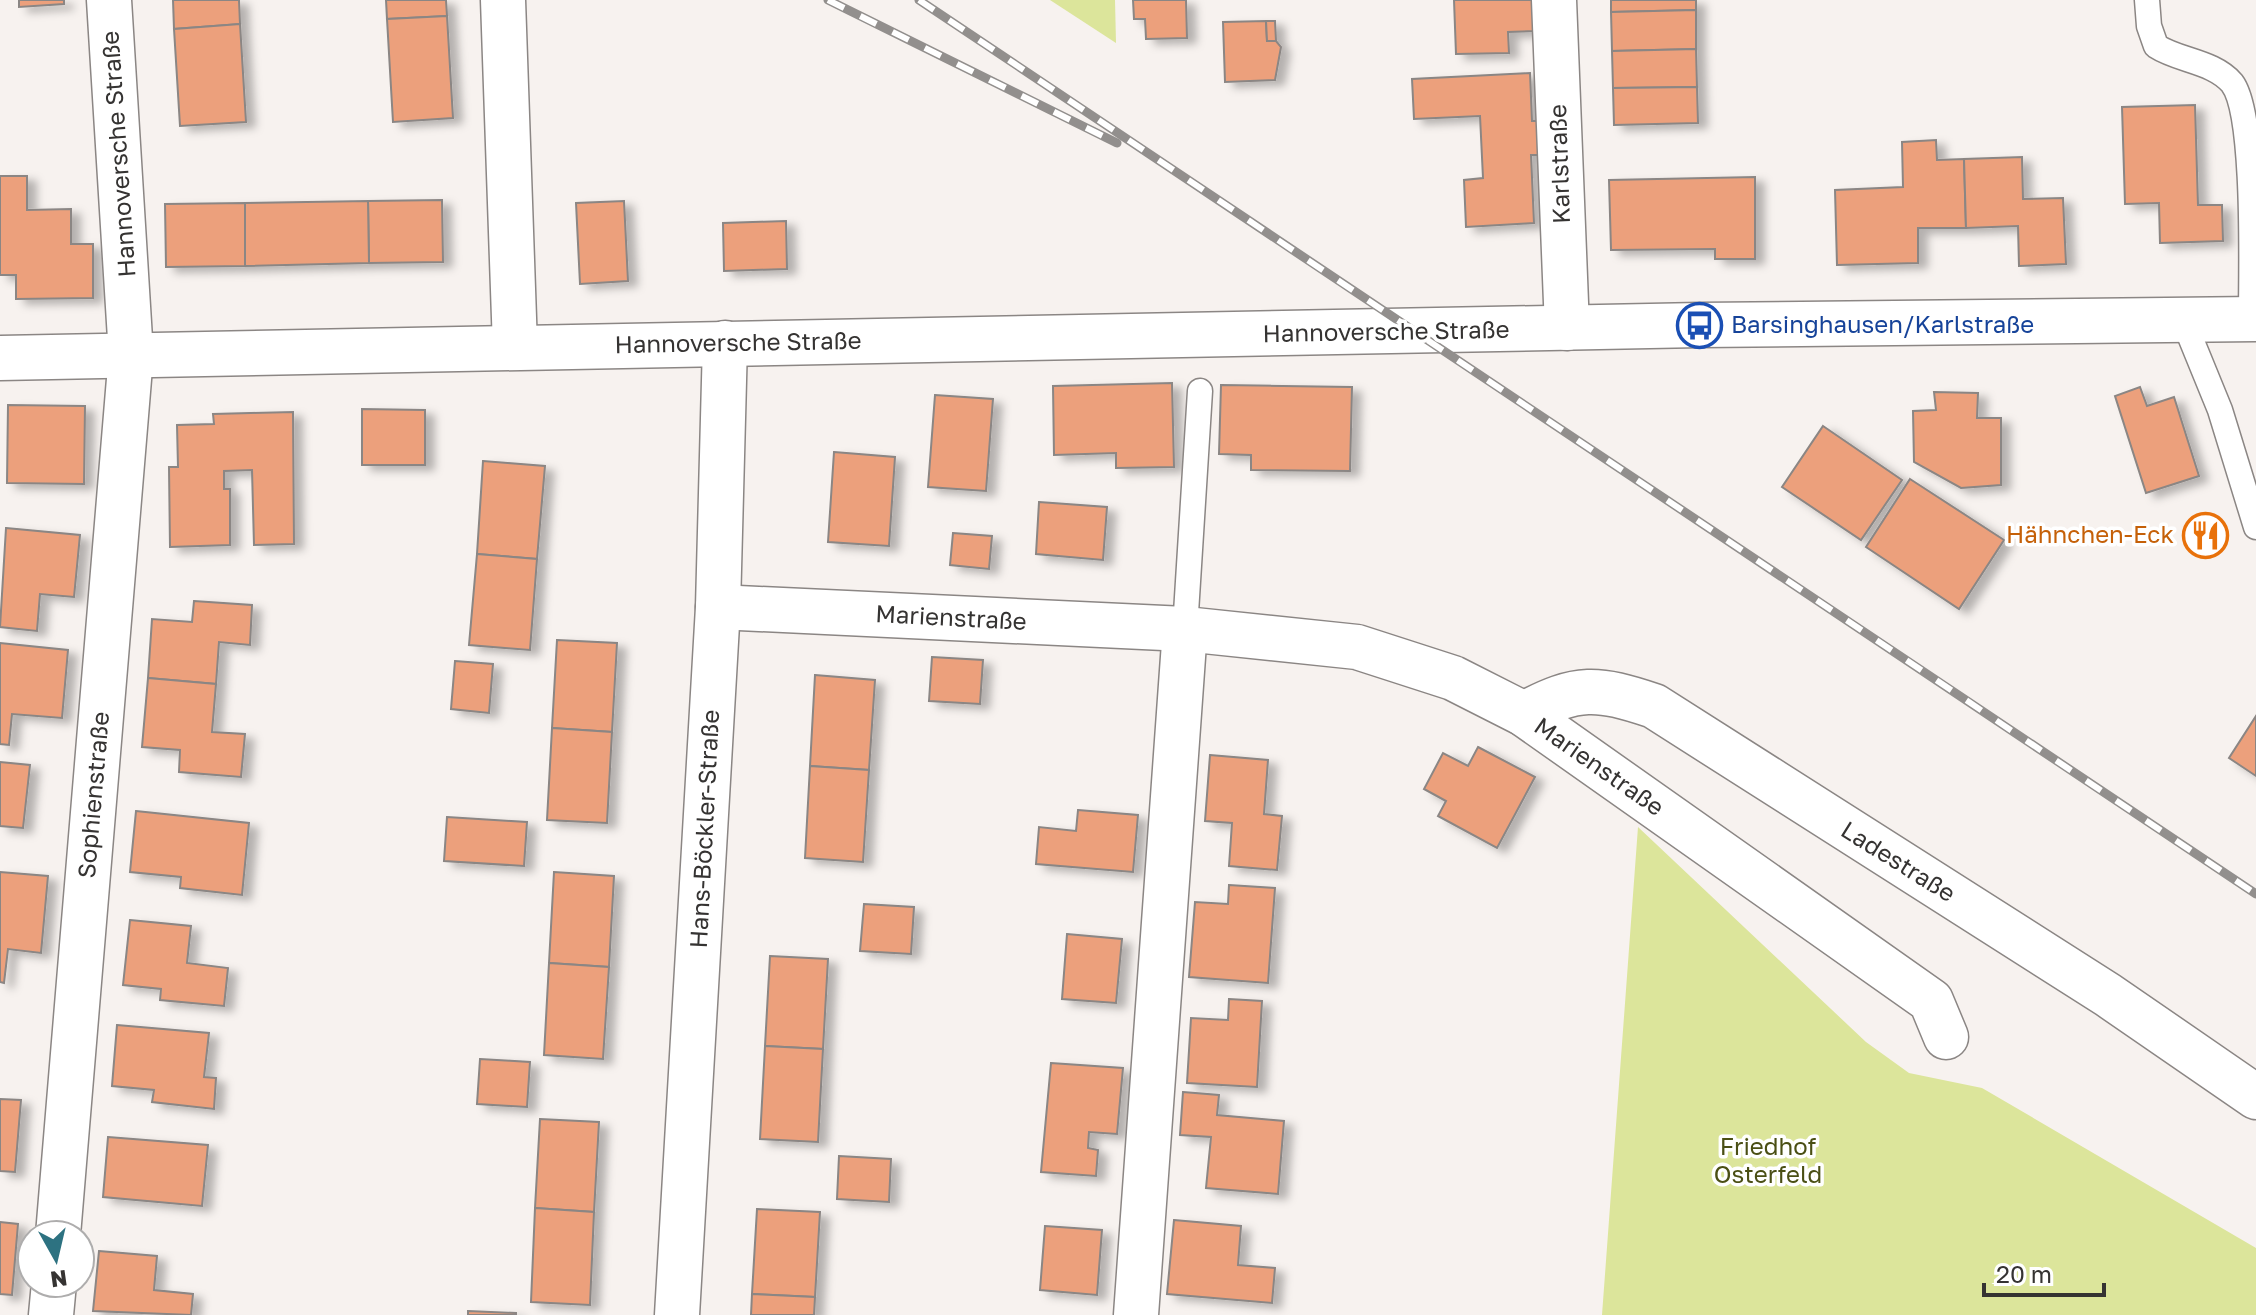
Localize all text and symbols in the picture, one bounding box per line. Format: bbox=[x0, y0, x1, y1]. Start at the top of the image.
street label: Hannoversche Straße bbox=[94, 30, 141, 278]
street label: Karlstraße bbox=[1542, 104, 1575, 224]
bus stop icon: Barsinghausen/Karlstraße bbox=[1676, 301, 1724, 349]
place label: Barsinghausen/Karlstraße bbox=[1731, 309, 2034, 338]
street label: Hannoversche Straße bbox=[1262, 314, 1510, 347]
street label: Hannoversche Straße bbox=[614, 325, 862, 358]
restaurant icon: Hähnchen-Eck bbox=[2181, 511, 2229, 559]
place label: Hähnchen-Eck bbox=[2006, 519, 2174, 548]
street label: Marienstraße bbox=[875, 598, 1027, 635]
street label: Hans-Böckler-Straße bbox=[683, 709, 724, 949]
street label: Sophienstraße bbox=[71, 710, 114, 879]
street label: Marienstraße bbox=[1529, 710, 1670, 821]
street label: Ladestraße bbox=[1836, 814, 1961, 907]
park label: Friedhof Osterfeld bbox=[1714, 1131, 1822, 1188]
north arrow bbox=[16, 1219, 96, 1299]
scale bar bbox=[1984, 1247, 2104, 1297]
text: 20 m bbox=[1996, 1259, 2052, 1288]
text: N bbox=[49, 1265, 69, 1294]

